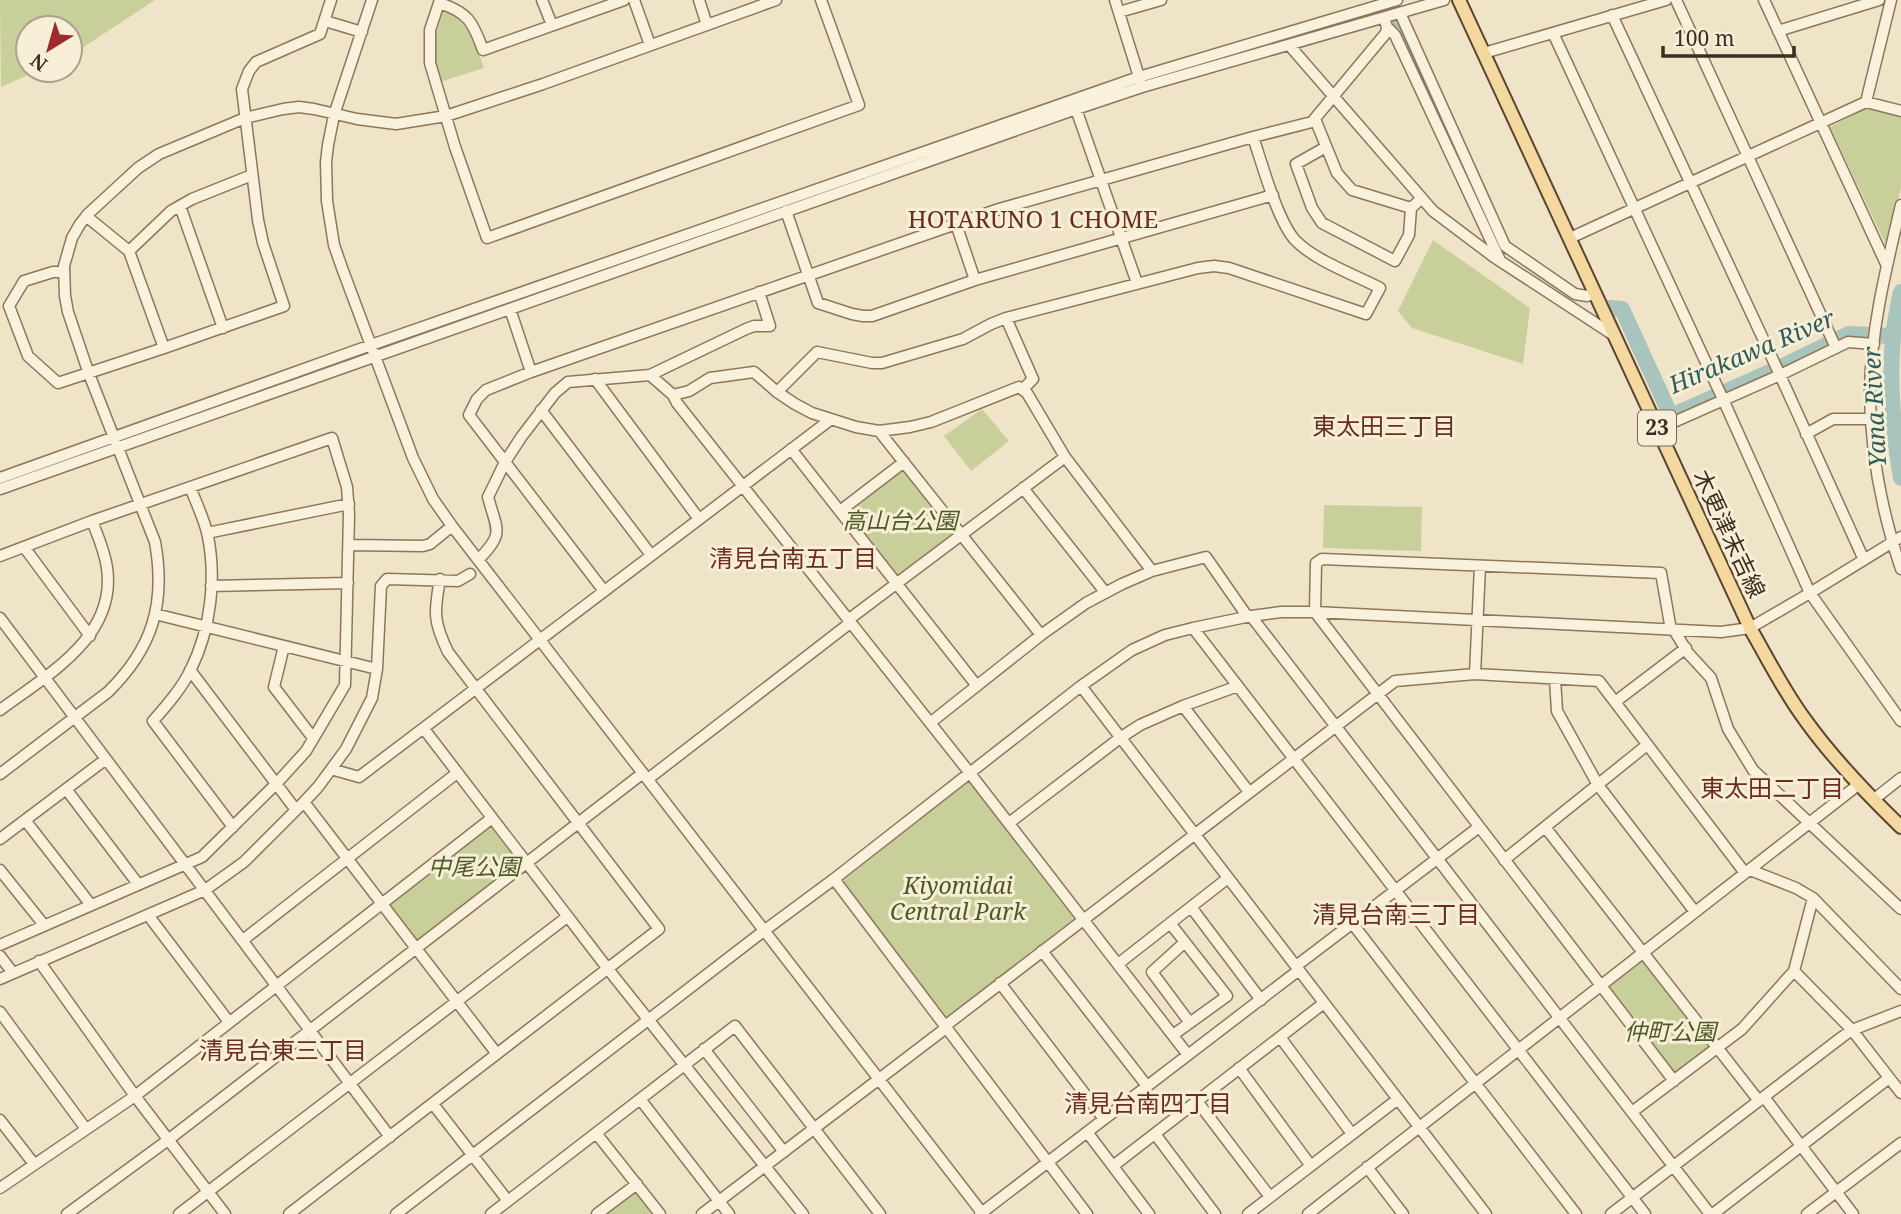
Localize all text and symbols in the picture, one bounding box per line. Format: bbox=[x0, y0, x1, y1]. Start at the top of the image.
north arrow bbox=[14, 14, 84, 84]
scale bar bbox=[1663, 14, 1794, 58]
text: 100 m bbox=[1674, 24, 1735, 52]
text: N bbox=[25, 48, 53, 77]
district label: HOTARUNO 1 CHOME bbox=[908, 202, 1158, 235]
water label: Hirakawa River bbox=[1662, 300, 1840, 401]
water label: Yana River bbox=[1854, 345, 1893, 468]
district label: 東太田三丁目 bbox=[1312, 409, 1456, 442]
road number: 23 bbox=[1638, 410, 1676, 446]
street label: 木更津末吉線 bbox=[1686, 464, 1774, 603]
park label: 高山台公園 bbox=[843, 504, 961, 536]
district label: 清見台南五丁目 bbox=[709, 541, 877, 574]
district label: 東太田二丁目 bbox=[1700, 771, 1844, 804]
park label: 中尾公園 bbox=[428, 850, 523, 882]
park label: Kiyomidai Central Park bbox=[890, 869, 1027, 927]
district label: 清見台南三丁目 bbox=[1312, 897, 1480, 930]
park label: 仲町公園 bbox=[1624, 1015, 1719, 1047]
district label: 清見台東三丁目 bbox=[199, 1033, 367, 1066]
district label: 清見台南四丁目 bbox=[1064, 1086, 1232, 1119]

